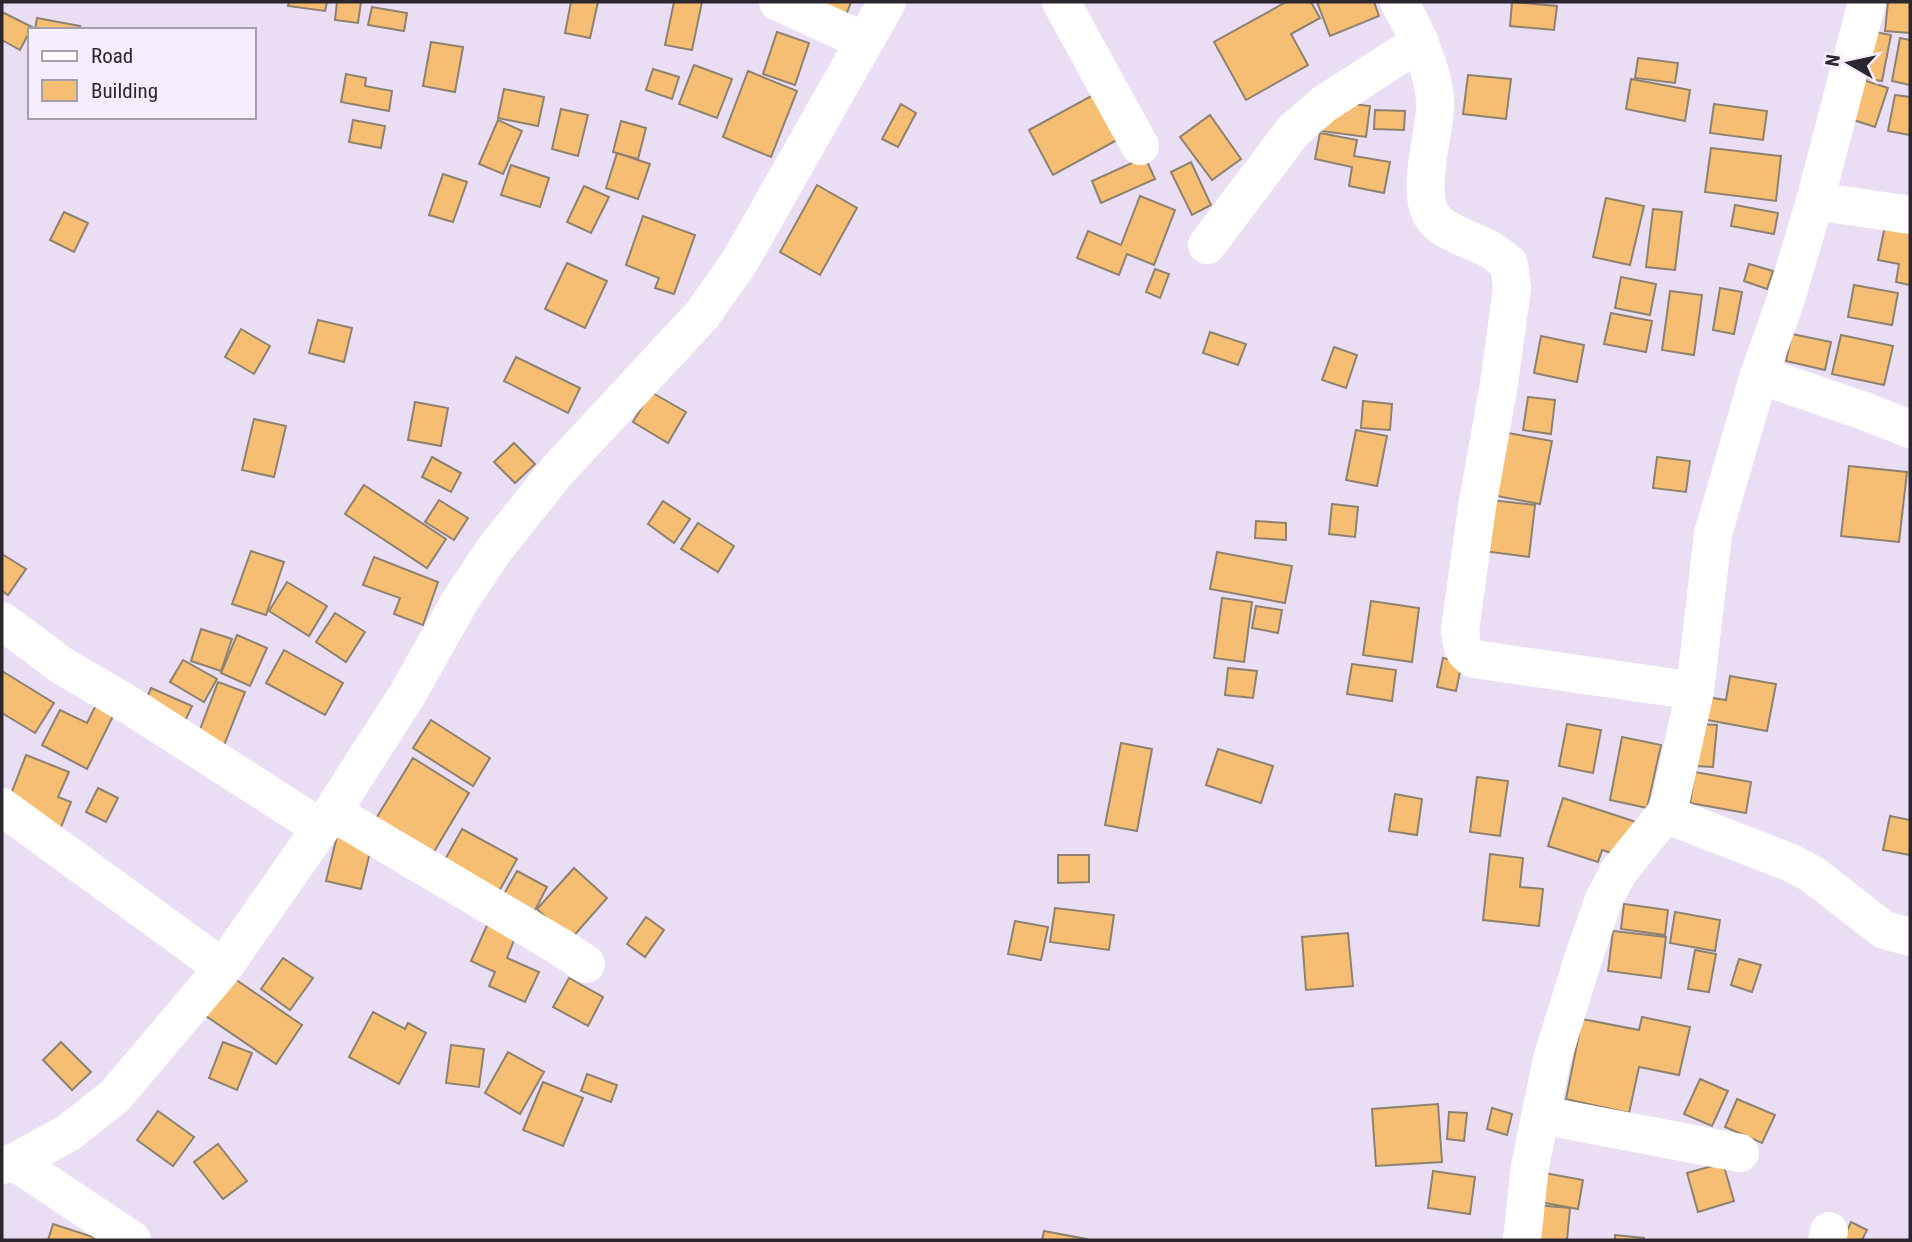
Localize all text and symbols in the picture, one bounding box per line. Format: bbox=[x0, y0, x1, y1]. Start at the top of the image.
legend bbox=[28, 28, 256, 119]
north arrow bbox=[1814, 28, 1884, 98]
text: Road bbox=[91, 44, 133, 68]
text: N bbox=[1820, 53, 1845, 68]
text: Building bbox=[91, 79, 158, 103]

